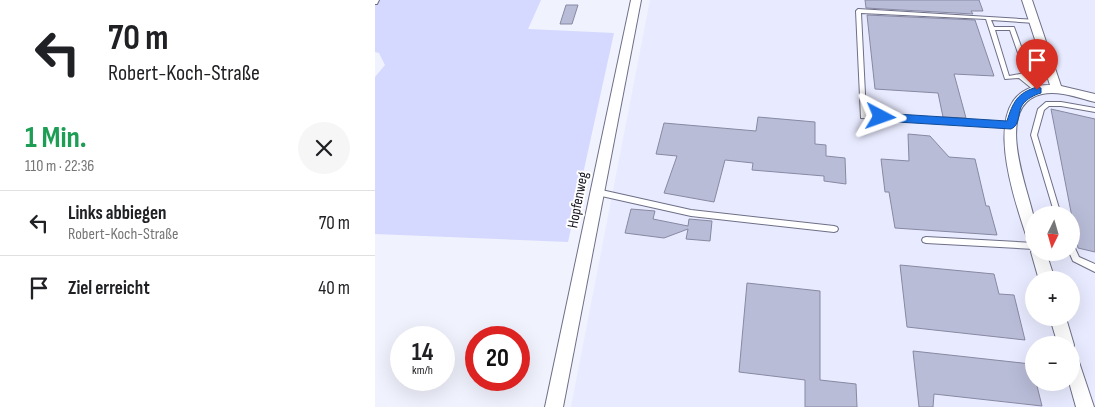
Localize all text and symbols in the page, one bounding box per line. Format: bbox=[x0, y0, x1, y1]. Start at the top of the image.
text: 70 m bbox=[108, 17, 168, 60]
icon: left bbox=[25, 20, 90, 85]
pin bbox=[1016, 39, 1058, 90]
icon: arrive bbox=[1023, 46, 1051, 74]
text: Robert-Koch-Straße bbox=[108, 60, 260, 87]
position arrow bbox=[854, 90, 906, 142]
text: 1 Min. bbox=[25, 120, 87, 156]
button: close bbox=[298, 122, 350, 174]
text: 110 m · 22:36 bbox=[25, 157, 94, 176]
street label: Hopfenweg bbox=[563, 170, 593, 230]
text: Links abbiegen bbox=[68, 202, 166, 225]
north arrow bbox=[1025, 206, 1080, 261]
map controls bbox=[1025, 206, 1080, 391]
icon: left bbox=[25, 209, 53, 237]
text: 70 m bbox=[319, 212, 350, 235]
text: Robert-Koch-Straße bbox=[68, 225, 178, 244]
button: + bbox=[1025, 271, 1080, 326]
icon: arrive bbox=[25, 274, 53, 302]
text: Ziel erreicht bbox=[68, 277, 150, 300]
text: 40 m bbox=[318, 277, 350, 300]
speed limit sign: 20 bbox=[465, 326, 530, 391]
button: − bbox=[1025, 336, 1080, 391]
text: 14 bbox=[412, 337, 433, 368]
text: km/h bbox=[412, 363, 433, 378]

